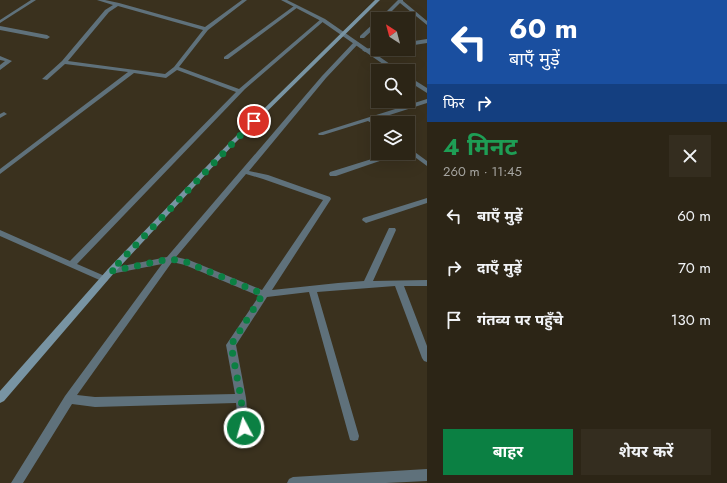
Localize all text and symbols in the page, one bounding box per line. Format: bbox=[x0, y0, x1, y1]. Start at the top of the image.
text: 60 m bbox=[509, 8, 578, 49]
north arrow bbox=[371, 12, 415, 56]
map controls bbox=[371, 12, 415, 160]
icon: left bbox=[443, 16, 495, 68]
text: बाएँ मुड़ें bbox=[509, 46, 560, 72]
button: search bbox=[371, 64, 415, 108]
text: फिर bbox=[443, 92, 465, 114]
icon: right bbox=[473, 92, 495, 114]
pin bbox=[237, 104, 271, 138]
icon: arrive bbox=[243, 110, 265, 132]
button: layers bbox=[371, 116, 415, 160]
text: 4 मिनट bbox=[443, 129, 517, 164]
button: close bbox=[669, 135, 711, 177]
text: 260 m · 11:45 bbox=[443, 162, 522, 181]
icon: left bbox=[443, 205, 465, 227]
text: बाएँ मुड़ें bbox=[477, 205, 523, 227]
text: 60 m bbox=[677, 205, 711, 227]
icon: right bbox=[443, 257, 465, 279]
text: दाएँ मुड़ें bbox=[477, 257, 522, 279]
text: 70 m bbox=[678, 257, 711, 279]
icon: arrive bbox=[443, 309, 465, 331]
text: गंतव्य पर पहुँचे bbox=[477, 309, 563, 331]
text: 130 m bbox=[671, 309, 711, 331]
position arrow bbox=[223, 407, 265, 449]
button: बाहर bbox=[443, 429, 573, 475]
button: शेयर करें bbox=[581, 429, 711, 475]

